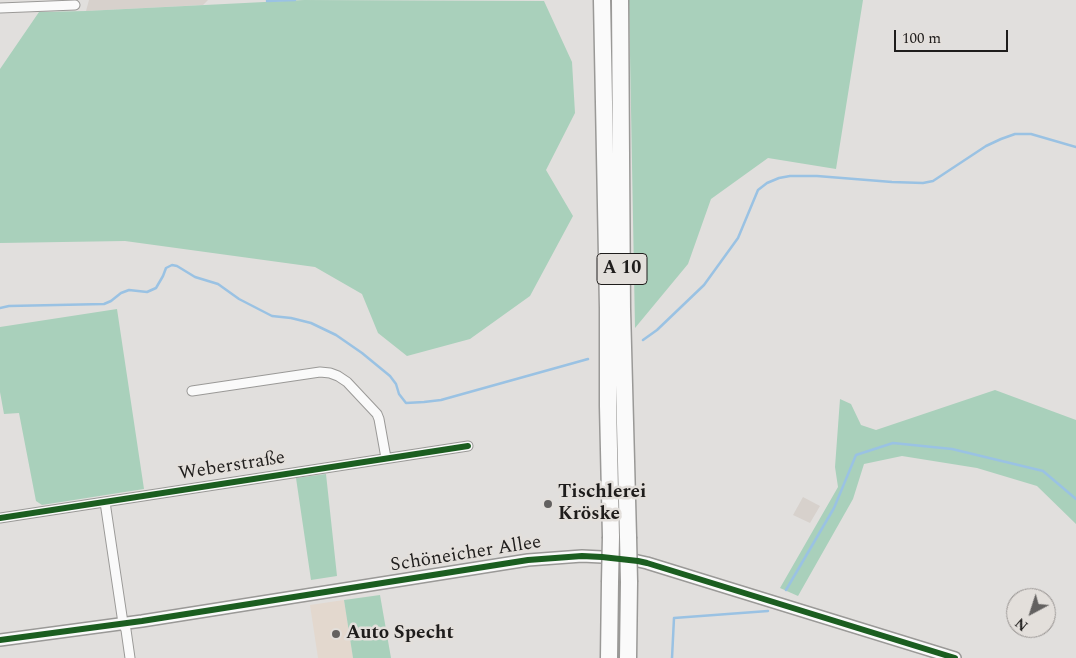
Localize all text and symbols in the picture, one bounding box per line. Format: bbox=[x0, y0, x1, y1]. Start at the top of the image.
scale bar bbox=[896, 20, 1010, 52]
text: 100 m bbox=[902, 27, 941, 50]
road number: A 10 bbox=[597, 253, 647, 284]
street label: Weberstraße bbox=[177, 447, 287, 487]
place label: Tischlerei Kröske bbox=[558, 482, 646, 526]
marker: Tischlerei Kröske bbox=[542, 498, 554, 510]
street label: Schöneicher Allee bbox=[389, 532, 543, 578]
north arrow bbox=[1006, 588, 1056, 638]
text: N bbox=[1011, 612, 1033, 636]
place label: Auto Specht bbox=[346, 623, 454, 645]
marker: Auto Specht bbox=[330, 628, 342, 640]

